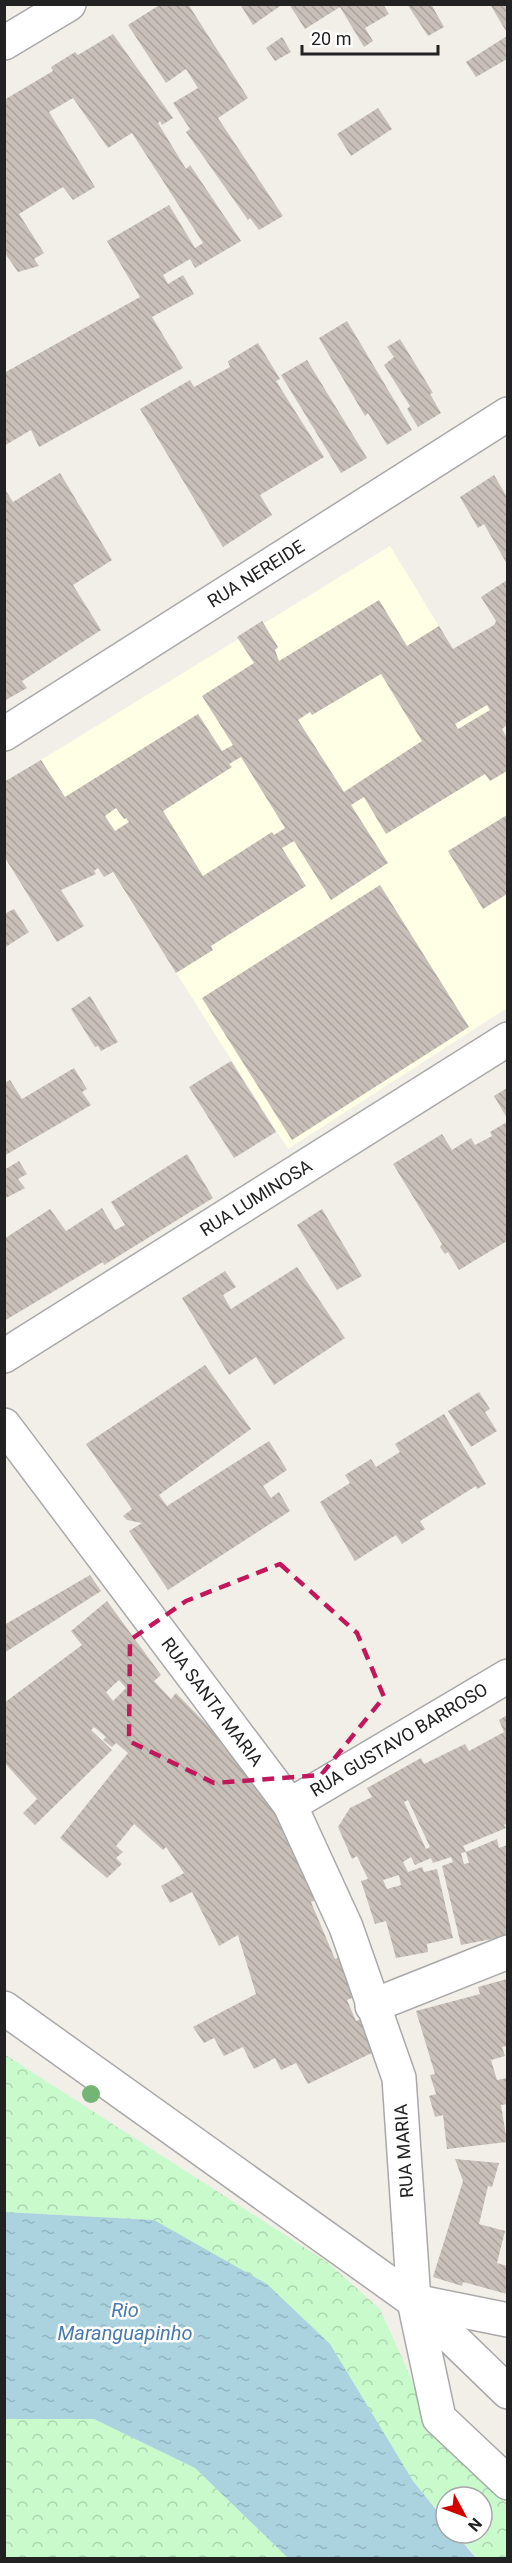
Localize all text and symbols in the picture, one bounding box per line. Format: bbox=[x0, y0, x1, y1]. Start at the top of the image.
scale bar bbox=[302, 18, 438, 56]
text: 20 m bbox=[311, 28, 351, 49]
street label: RUA NEREIDE bbox=[203, 535, 308, 612]
street label: RUA LUMINOSA bbox=[196, 1155, 316, 1240]
street label: RUA SANTA MARIA bbox=[157, 1633, 268, 1770]
street label: RUA GUSTAVO BARROSO bbox=[306, 1678, 491, 1801]
street label: RUA MARIA bbox=[390, 2103, 417, 2199]
water label: Rio Maranguapinho bbox=[57, 2298, 193, 2345]
north arrow bbox=[434, 2485, 494, 2545]
text: N bbox=[464, 2514, 486, 2535]

